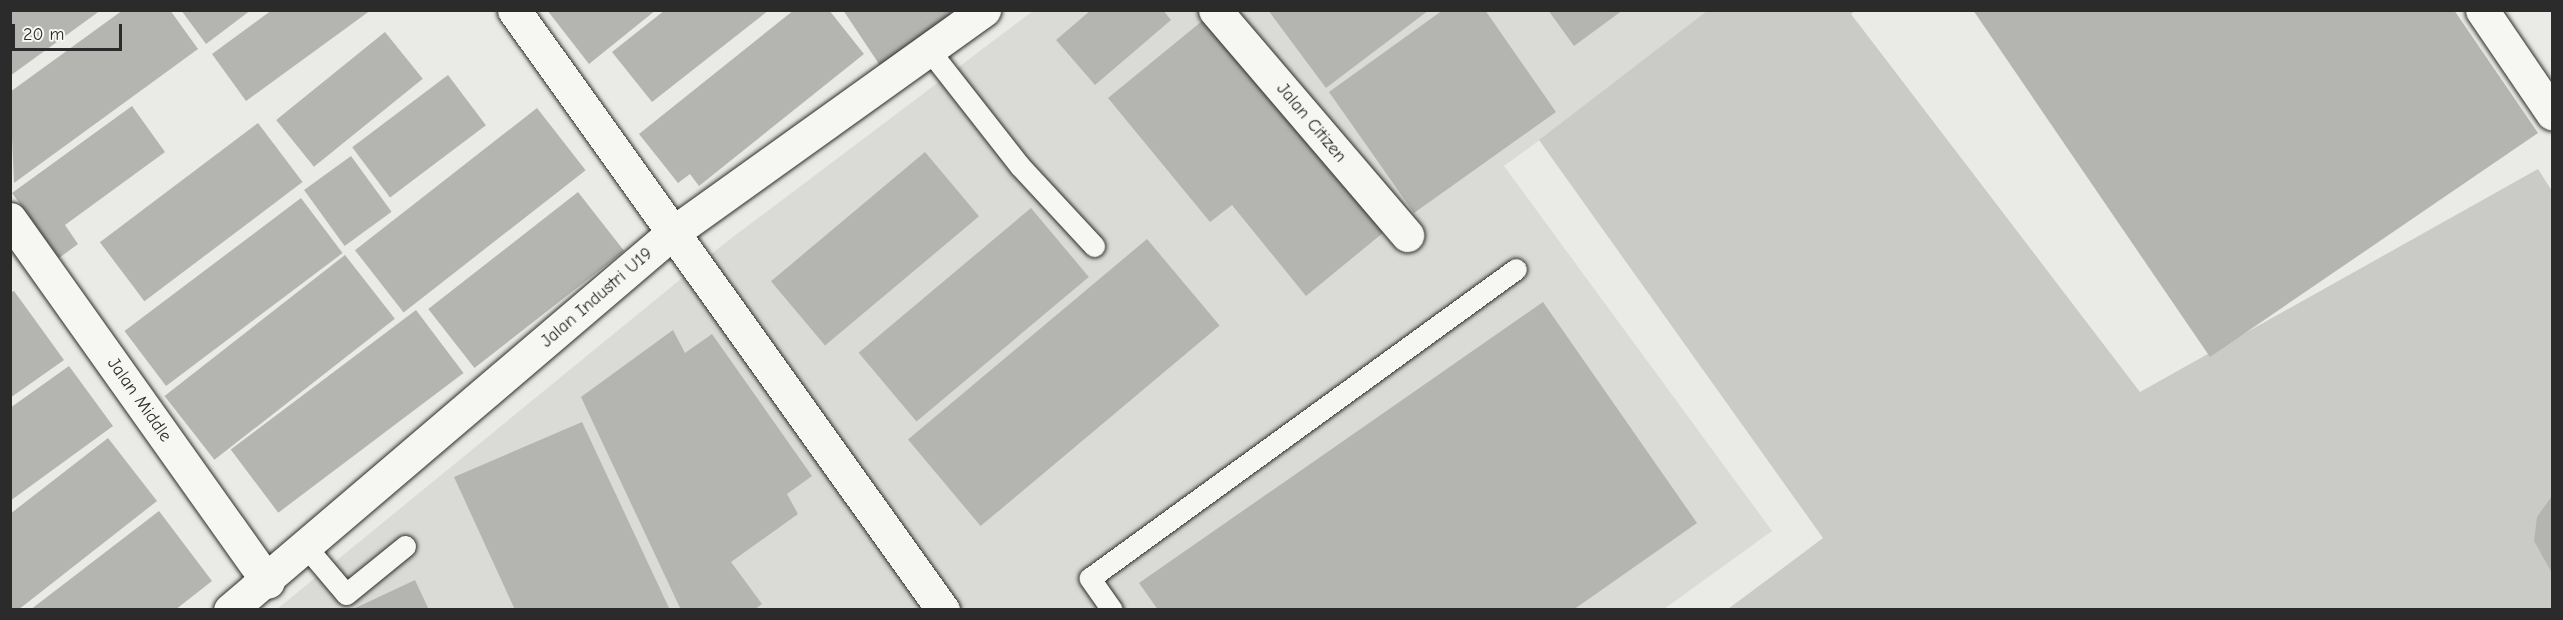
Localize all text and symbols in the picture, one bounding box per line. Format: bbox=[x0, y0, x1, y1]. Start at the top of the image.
scale bar bbox=[15, 12, 124, 50]
text: 20 m bbox=[23, 24, 64, 45]
street label: Jalan Citizen bbox=[1271, 79, 1351, 167]
street label: Jalan Industri U19 bbox=[537, 243, 657, 353]
street label: Jalan Middle bbox=[102, 354, 176, 446]

